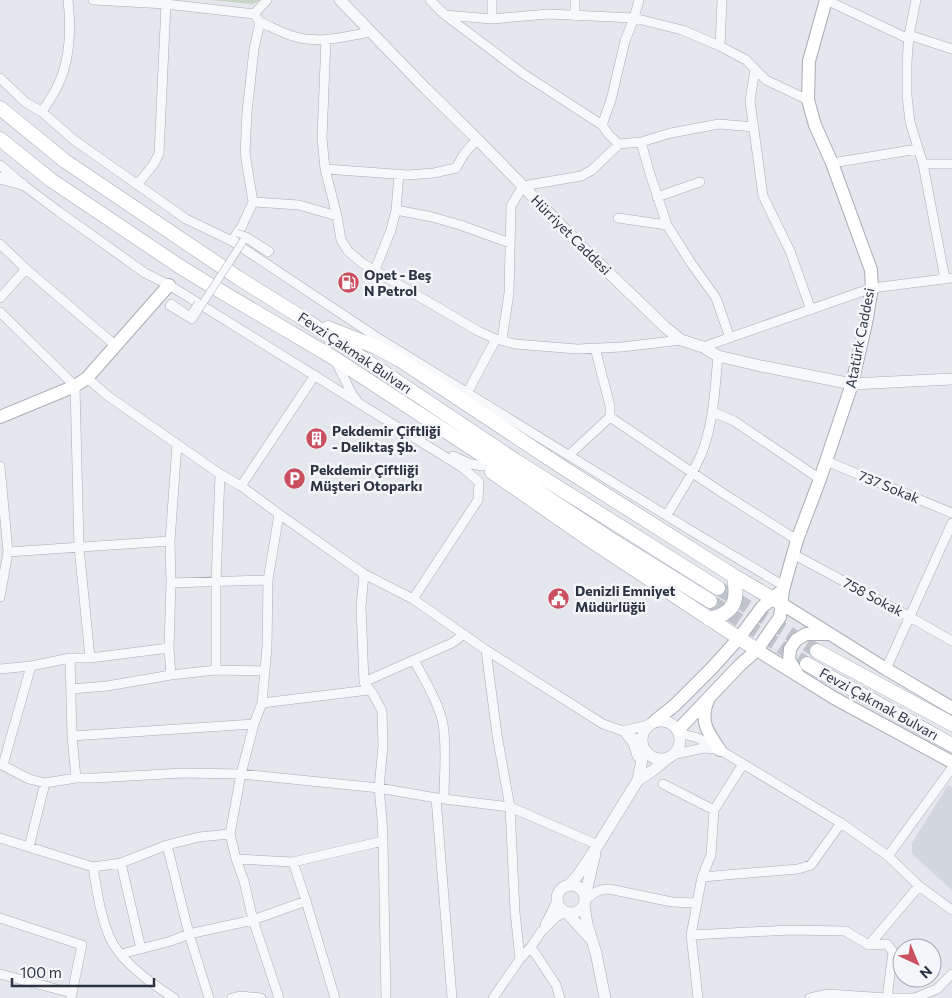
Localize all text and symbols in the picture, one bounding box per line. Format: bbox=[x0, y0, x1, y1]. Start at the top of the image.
street label: Hürriyet Caddesi bbox=[528, 191, 615, 278]
place label: Opet - Beş N Petrol bbox=[364, 266, 432, 299]
fuel station icon: Opet - Beş N Petrol bbox=[336, 271, 360, 295]
street label: Atatürk Caddesi bbox=[841, 286, 878, 390]
street label: Fevzi Çakmak Bulvarı bbox=[295, 308, 415, 397]
place label: Pekdemir Çiftliği - Deliktaş Şb. bbox=[332, 422, 441, 455]
building icon: Pekdemir Çiftliği - Deliktaş Şb. bbox=[304, 427, 328, 451]
place label: Pekdemir Çiftliği Müşteri Otoparkı bbox=[310, 461, 422, 494]
parking icon: Pekdemir Çiftliği Müşteri Otoparkı bbox=[282, 466, 306, 490]
street label: 737 Sokak bbox=[856, 467, 923, 507]
street label: 758 Sokak bbox=[840, 574, 907, 620]
place label: Denizli Emniyet Müdürlüğü bbox=[575, 582, 676, 615]
public building icon: Denizli Emniyet Müdürlüğü bbox=[547, 587, 571, 611]
street label: Fevzi Çakmak Bulvarı bbox=[817, 664, 942, 743]
north arrow bbox=[892, 938, 942, 988]
scale bar bbox=[12, 956, 155, 988]
text: 100 m bbox=[20, 963, 62, 981]
text: N bbox=[917, 963, 936, 982]

